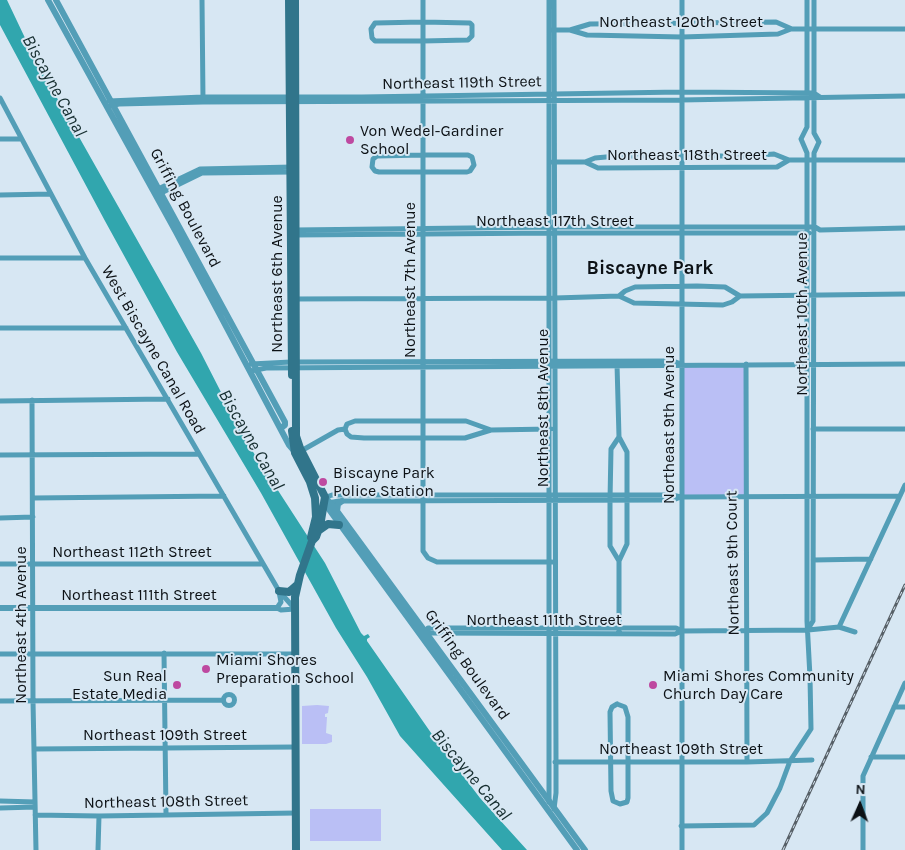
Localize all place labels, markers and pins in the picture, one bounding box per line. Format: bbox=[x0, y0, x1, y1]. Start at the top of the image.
place label: Von Wedel-Gardiner School bbox=[360, 121, 503, 159]
marker: Von Wedel-Gardiner School bbox=[344, 134, 356, 146]
place label: Biscayne Park Police Station bbox=[333, 463, 435, 501]
marker: Biscayne Park Police Station bbox=[317, 476, 329, 488]
place label: Miami Shores Preparation School bbox=[216, 650, 354, 688]
marker: Miami Shores Preparation School bbox=[200, 663, 212, 675]
place label: Sun Real Estate Media bbox=[72, 666, 167, 704]
place label: Miami Shores Community Church Day Care bbox=[663, 666, 854, 704]
marker: Sun Real Estate Media bbox=[171, 679, 183, 691]
marker: Miami Shores Community Church Day Care bbox=[647, 679, 659, 691]

